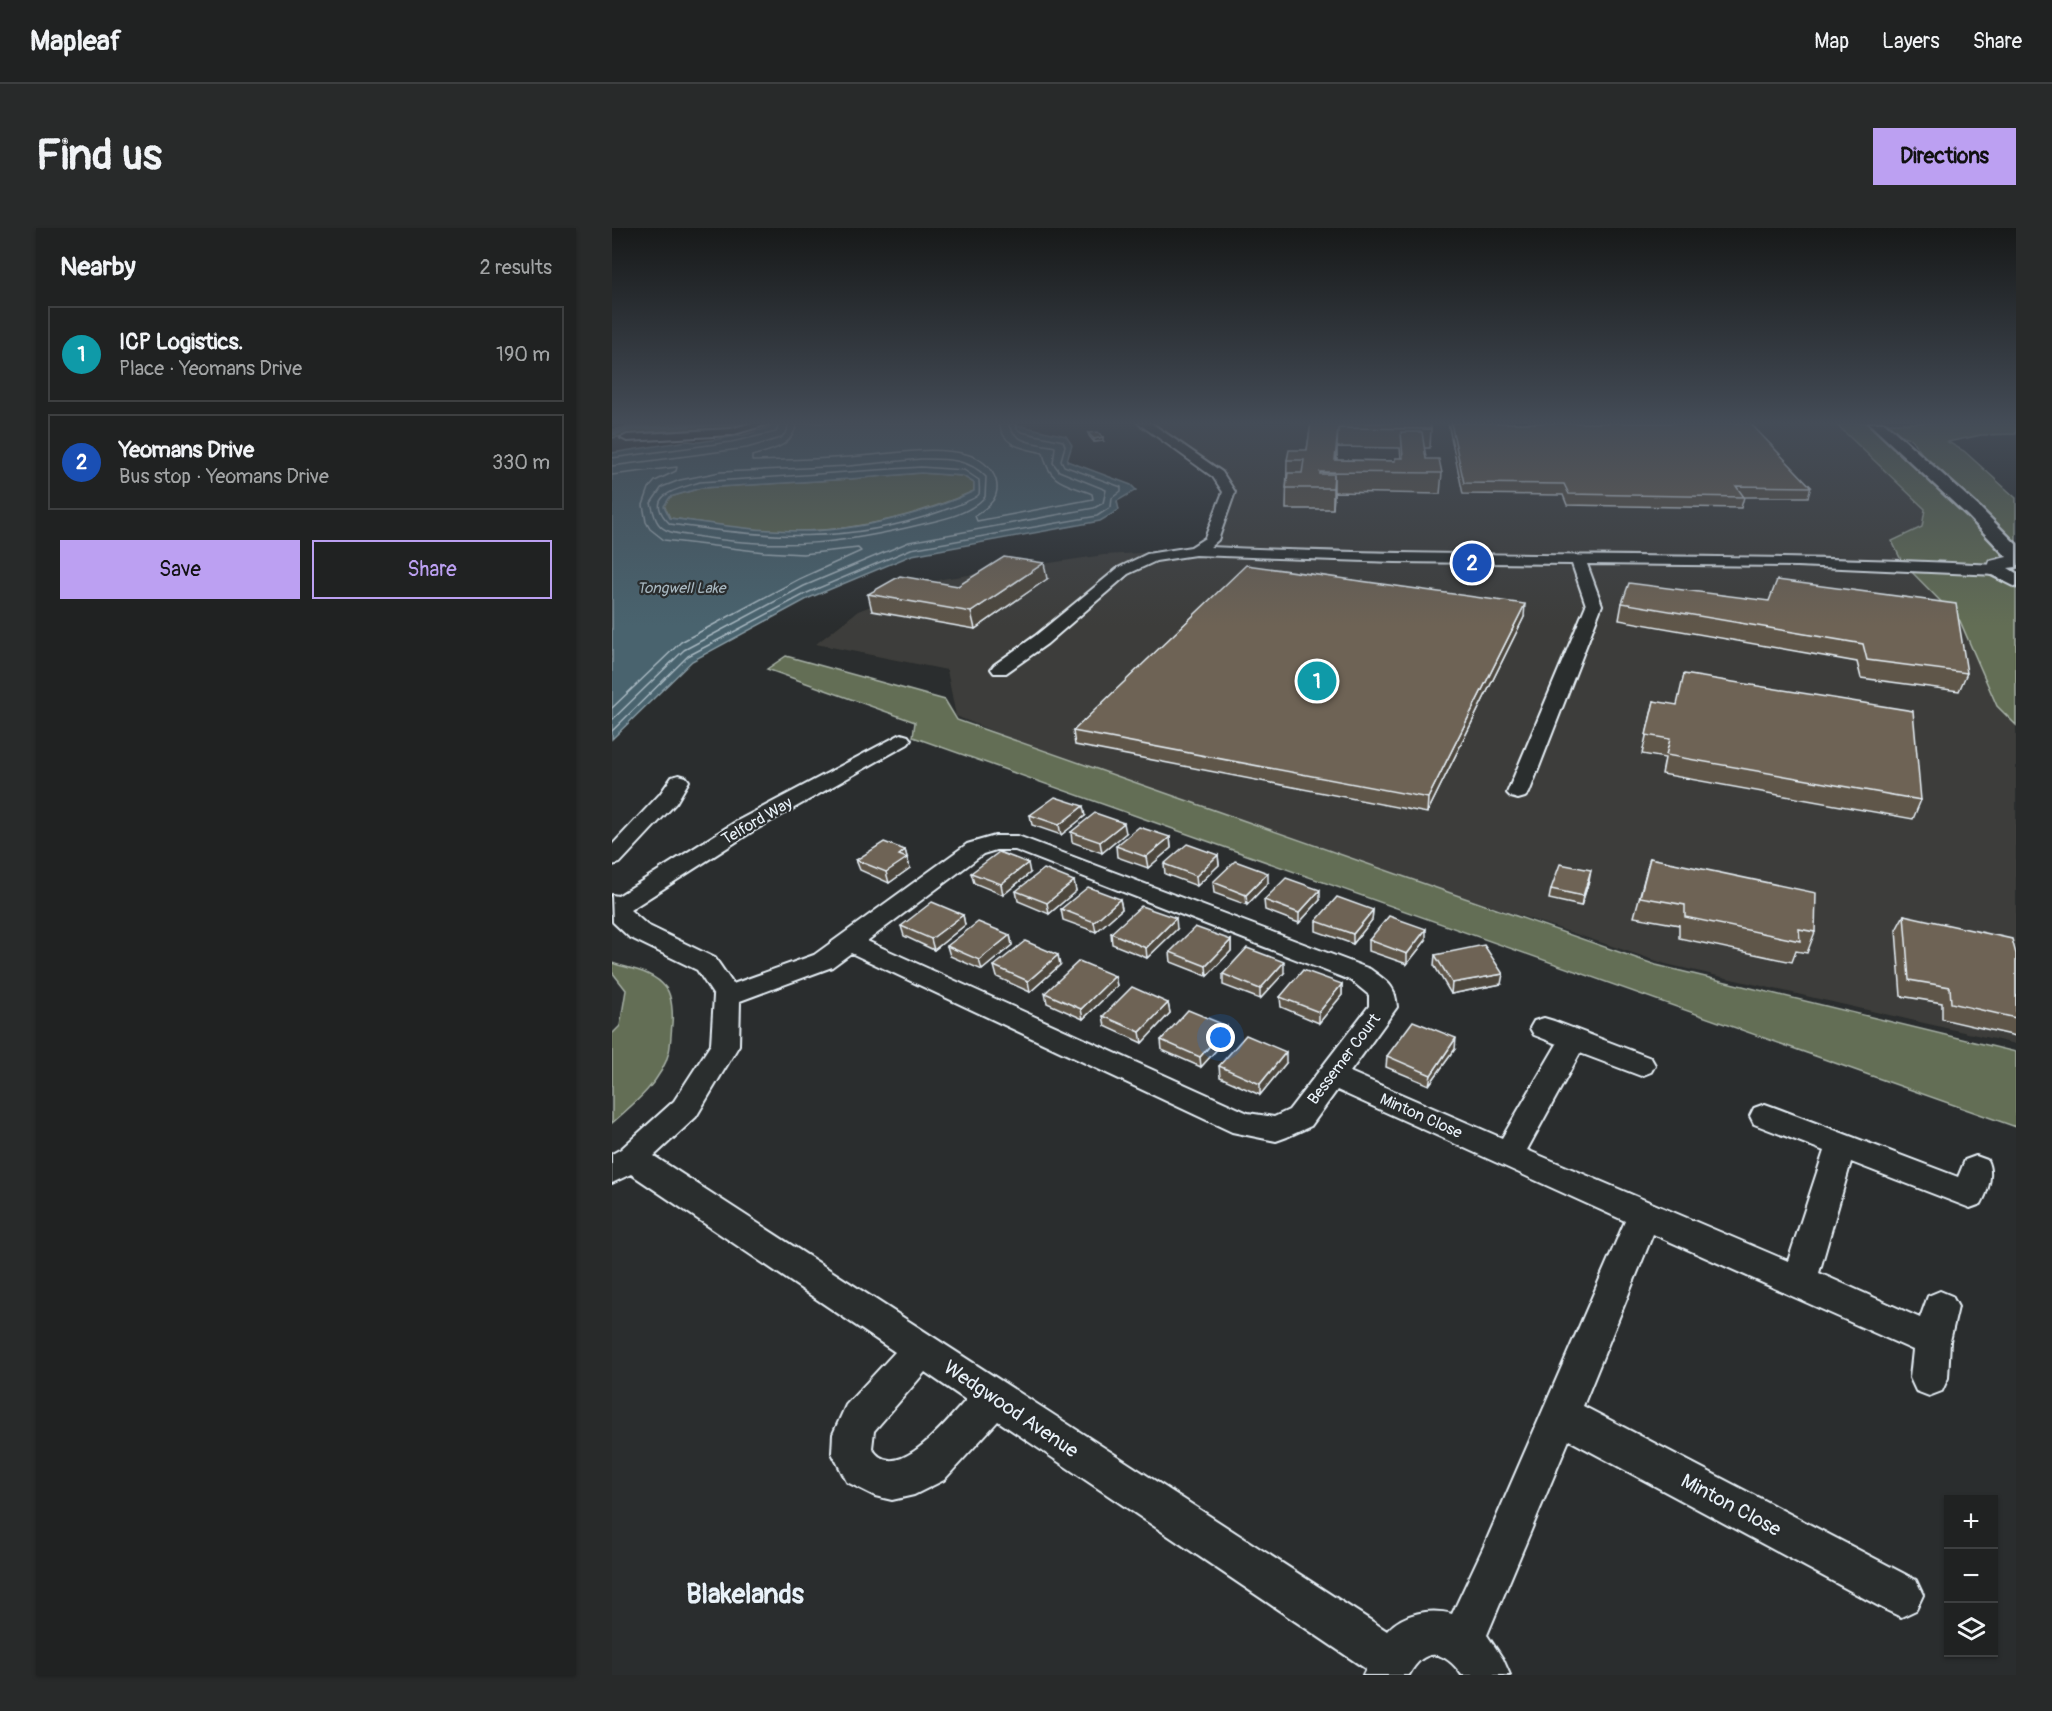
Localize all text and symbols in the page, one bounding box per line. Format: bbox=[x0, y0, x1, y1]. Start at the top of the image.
text: Mapleaf bbox=[30, 24, 121, 59]
text: Map bbox=[1814, 28, 1849, 55]
text: Layers bbox=[1882, 28, 1940, 55]
text: Share bbox=[1973, 28, 2022, 55]
button: Directions bbox=[1873, 128, 2016, 185]
text: Find us bbox=[36, 130, 162, 182]
text: Nearby bbox=[60, 251, 136, 283]
text: 2 results bbox=[480, 255, 552, 280]
text: ICP Logistics. bbox=[119, 328, 243, 356]
text: 1 bbox=[78, 342, 85, 367]
text: 190 m bbox=[496, 342, 550, 367]
text: Place · Yeomans Drive bbox=[119, 356, 302, 381]
text: Yeomans Drive bbox=[119, 436, 254, 464]
text: 2 bbox=[76, 450, 87, 475]
text: 330 m bbox=[492, 450, 550, 475]
text: Bus stop · Yeomans Drive bbox=[119, 464, 329, 489]
button: Save bbox=[60, 540, 300, 599]
button: Share bbox=[312, 540, 552, 599]
pin: 2 bbox=[1452, 540, 1492, 586]
water label: Tongwell Lake bbox=[637, 579, 727, 598]
pin: 1 bbox=[1298, 658, 1336, 704]
street label: Telford Way bbox=[718, 793, 796, 849]
street label: Bessemer Court bbox=[1303, 1009, 1385, 1109]
your location bbox=[1206, 1023, 1235, 1052]
street label: Minton Close bbox=[1377, 1089, 1465, 1143]
street label: Wedgwood Avenue bbox=[939, 1355, 1083, 1463]
street label: Minton Close bbox=[1677, 1468, 1785, 1542]
map controls bbox=[1944, 1495, 1998, 1657]
button: + bbox=[1944, 1495, 1998, 1549]
button: − bbox=[1944, 1549, 1998, 1603]
district label: Blakelands bbox=[686, 1578, 805, 1611]
button: layers bbox=[1944, 1603, 1998, 1657]

